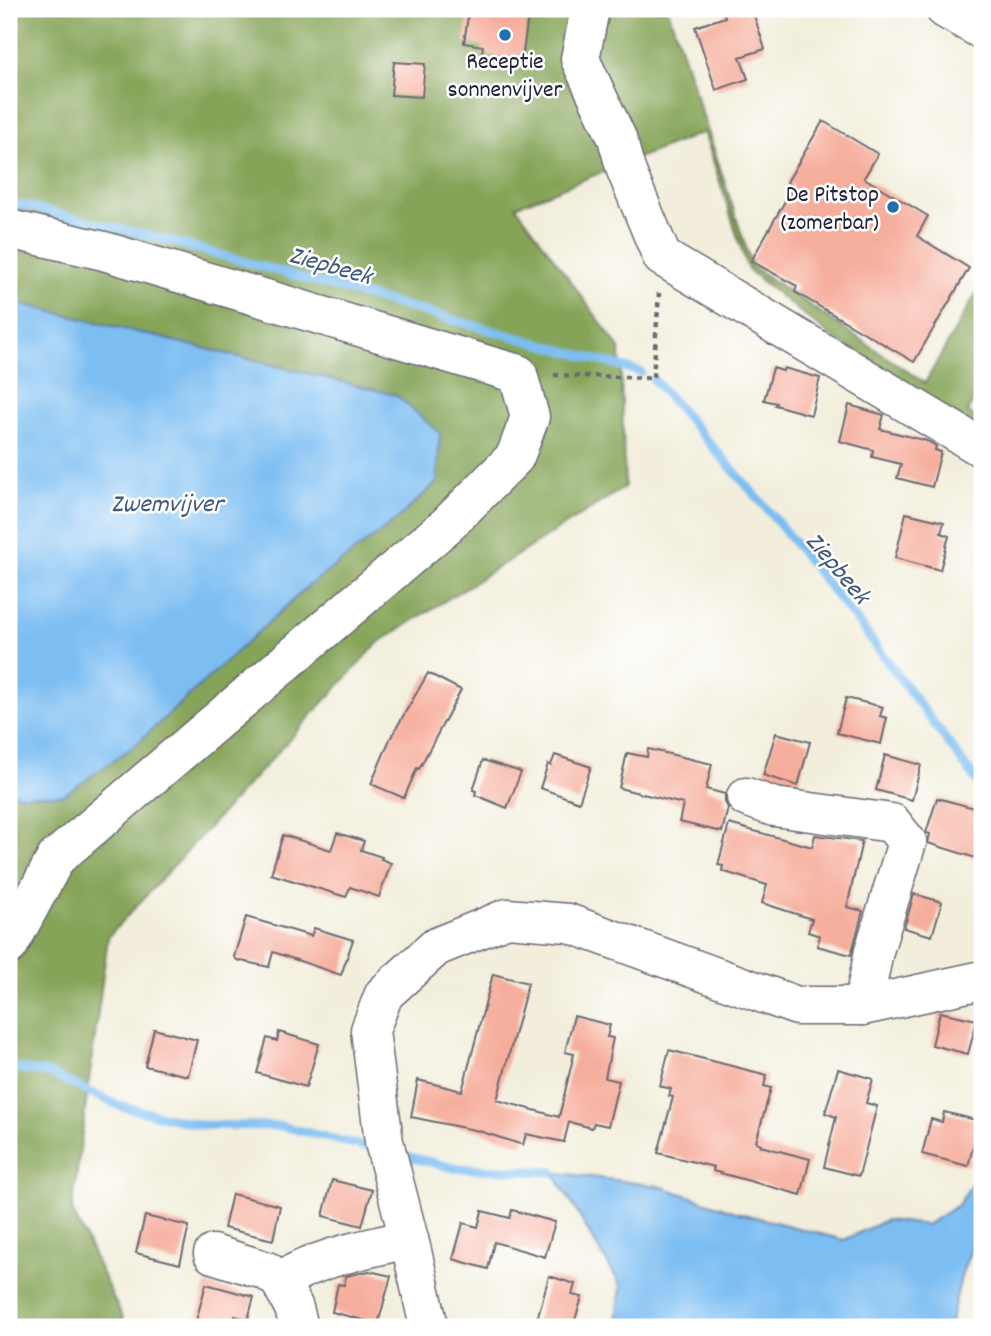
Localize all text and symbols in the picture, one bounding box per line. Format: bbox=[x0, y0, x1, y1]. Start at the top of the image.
marker: Receptie sonnenvijver bbox=[497, 27, 513, 43]
place label: Receptie sonnenvijver bbox=[448, 46, 562, 108]
place label: De Pitstop (zomerbar) bbox=[781, 179, 879, 241]
marker: De Pitstop (zomerbar) bbox=[885, 199, 901, 215]
water label: Ziepbeek bbox=[284, 238, 378, 297]
water label: Zwemvijver bbox=[111, 487, 226, 524]
water label: Ziepbeek bbox=[795, 525, 879, 615]

